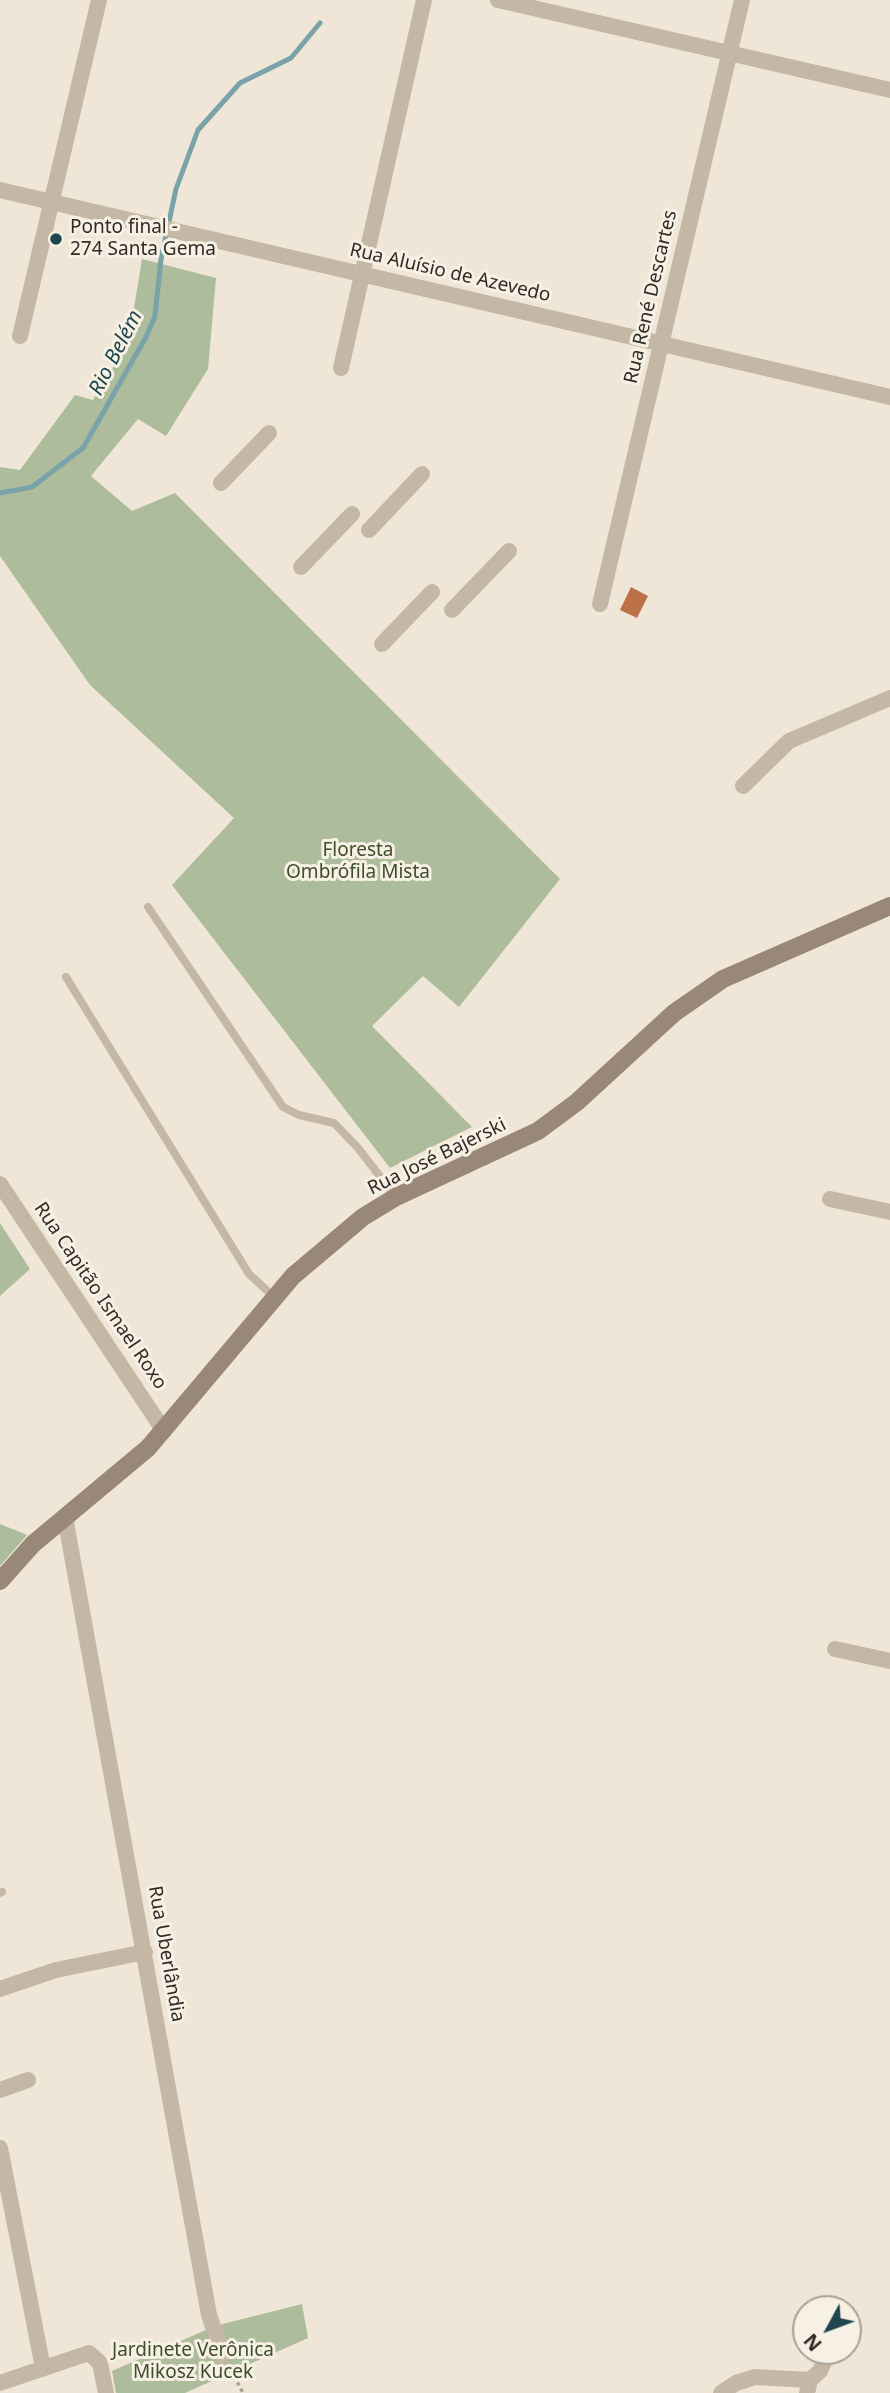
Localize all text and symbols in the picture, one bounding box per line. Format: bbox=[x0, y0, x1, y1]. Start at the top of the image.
street label: Rua René Descartes bbox=[620, 208, 682, 386]
place label: Ponto final - 274 Santa Gema bbox=[70, 217, 216, 261]
marker: Ponto final - 274 Santa Gema bbox=[48, 231, 64, 247]
street label: Rua Aluísio de Azevedo bbox=[347, 239, 553, 307]
water label: Rio Belém bbox=[84, 306, 148, 400]
park label: Floresta Ombrófila Mista bbox=[286, 840, 430, 884]
street label: Rua José Bajerski bbox=[364, 1114, 510, 1200]
street label: Rua Capitão Ismael Roxo bbox=[29, 1198, 171, 1394]
street label: Rua Uberlândia bbox=[143, 1884, 189, 2024]
north arrow bbox=[792, 2295, 862, 2365]
text: N bbox=[798, 2328, 828, 2357]
park label: Jardinete Verônica Mikosz Kucek bbox=[112, 2340, 274, 2384]

